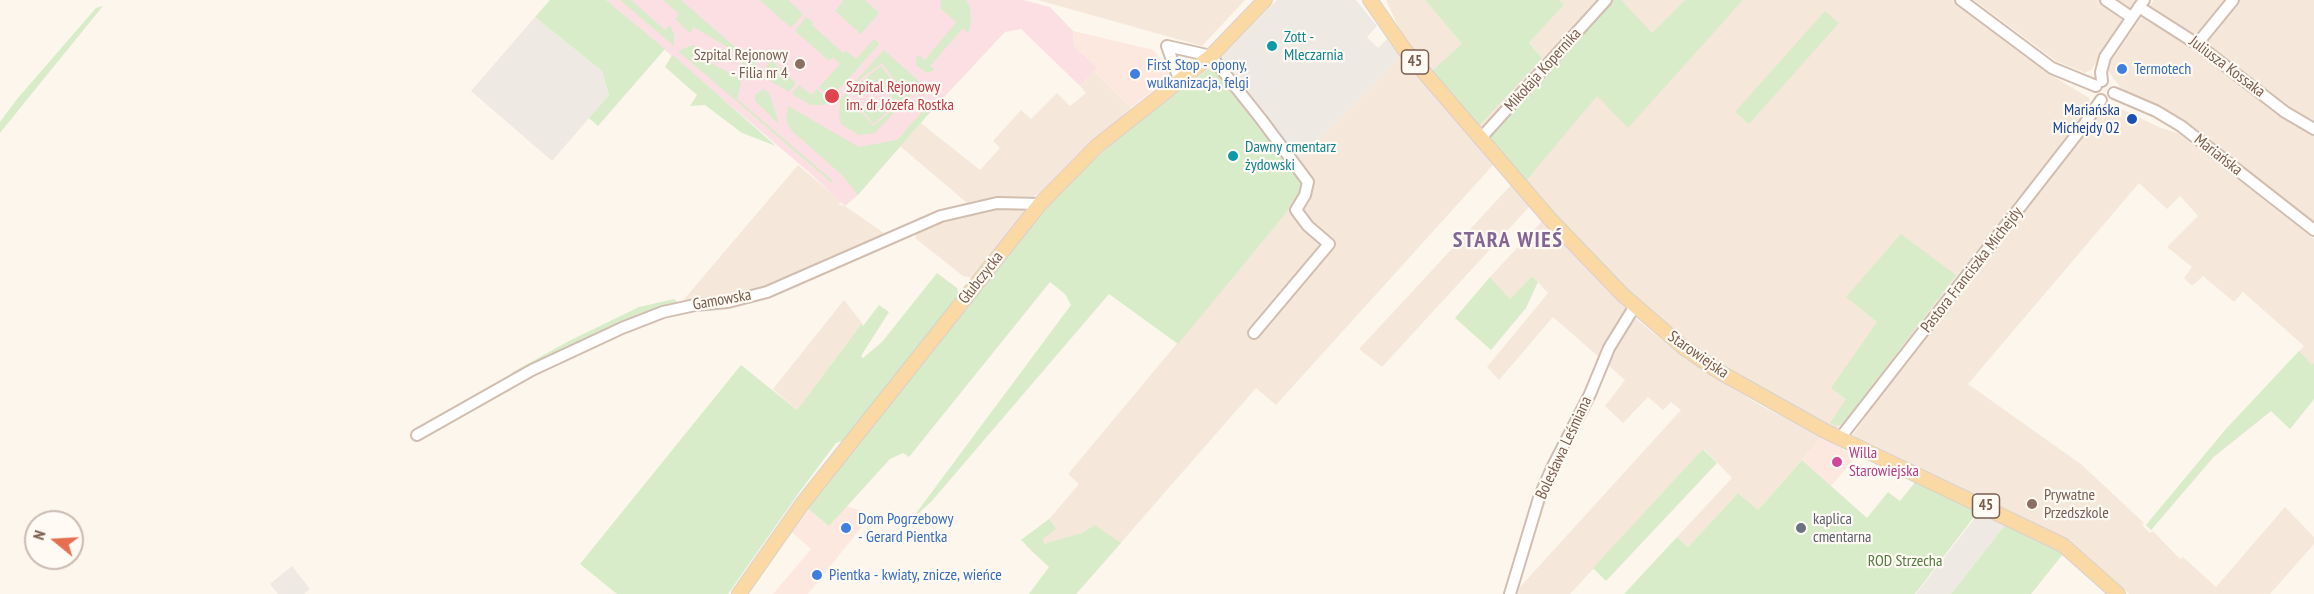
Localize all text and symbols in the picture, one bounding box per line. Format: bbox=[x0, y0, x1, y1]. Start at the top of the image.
street label: Mikołaja Kopernika bbox=[1501, 24, 1585, 116]
place label: Zott - Mleczarnia bbox=[1284, 27, 1343, 65]
street label: Juliusza Kossaka bbox=[2185, 32, 2269, 102]
marker: Zott - Mleczarnia bbox=[1265, 39, 1279, 53]
place label: Szpital Rejonowy - Filia nr 4 bbox=[694, 45, 788, 83]
road number: 45 bbox=[1402, 50, 1428, 74]
place label: First Stop - opony, wulkanizacja, felgi bbox=[1147, 55, 1249, 93]
marker: Szpital Rejonowy - Filia nr 4 bbox=[793, 57, 807, 71]
place label: Termotech bbox=[2134, 59, 2191, 79]
marker: Termotech bbox=[2115, 62, 2129, 76]
marker: First Stop - opony, wulkanizacja, felgi bbox=[1128, 67, 1142, 81]
place label: Szpital Rejonowy im. dr Józefa Rostka bbox=[846, 77, 954, 115]
marker: Szpital Rejonowy im. dr Józefa Rostka bbox=[823, 87, 841, 105]
place label: Mariańska Michejdy 02 bbox=[2053, 100, 2120, 138]
marker: Mariańska Michejdy 02 bbox=[2125, 112, 2139, 126]
street label: Mariańska bbox=[2190, 130, 2246, 180]
place label: Dawny cmentarz żydowski bbox=[1245, 137, 1336, 175]
marker: Dawny cmentarz żydowski bbox=[1226, 149, 1240, 163]
street label: Pastora Franciszka Michejdy bbox=[1917, 203, 2027, 337]
district label: STARA WIEŚ bbox=[1453, 228, 1563, 254]
street label: Głubczycka bbox=[955, 248, 1007, 308]
street label: Gamowska bbox=[691, 285, 753, 315]
street label: Starowiejska bbox=[1664, 327, 1732, 383]
street label: Bolesława Leśmiana bbox=[1532, 394, 1596, 502]
place label: Willa Starowiejska bbox=[1849, 443, 1919, 481]
marker: Willa Starowiejska bbox=[1830, 455, 1844, 469]
place label: Prywatne Przedszkole bbox=[2044, 485, 2109, 523]
road number: 45 bbox=[1972, 494, 2000, 518]
marker: Prywatne Przedszkole bbox=[2025, 497, 2039, 511]
place label: Dom Pogrzebowy - Gerard Pientka bbox=[858, 509, 954, 547]
place label: kaplica cmentarna bbox=[1813, 509, 1871, 547]
north arrow bbox=[24, 510, 84, 570]
marker: Dom Pogrzebowy - Gerard Pientka bbox=[839, 521, 853, 535]
marker: kaplica cmentarna bbox=[1794, 521, 1808, 535]
text: N bbox=[28, 528, 50, 542]
park label: ROD Strzecha bbox=[1868, 551, 1942, 571]
place label: Pientka - kwiaty, znicze, wieńce bbox=[829, 565, 1002, 585]
marker: Pientka - kwiaty, znicze, wieńce bbox=[810, 568, 824, 582]

